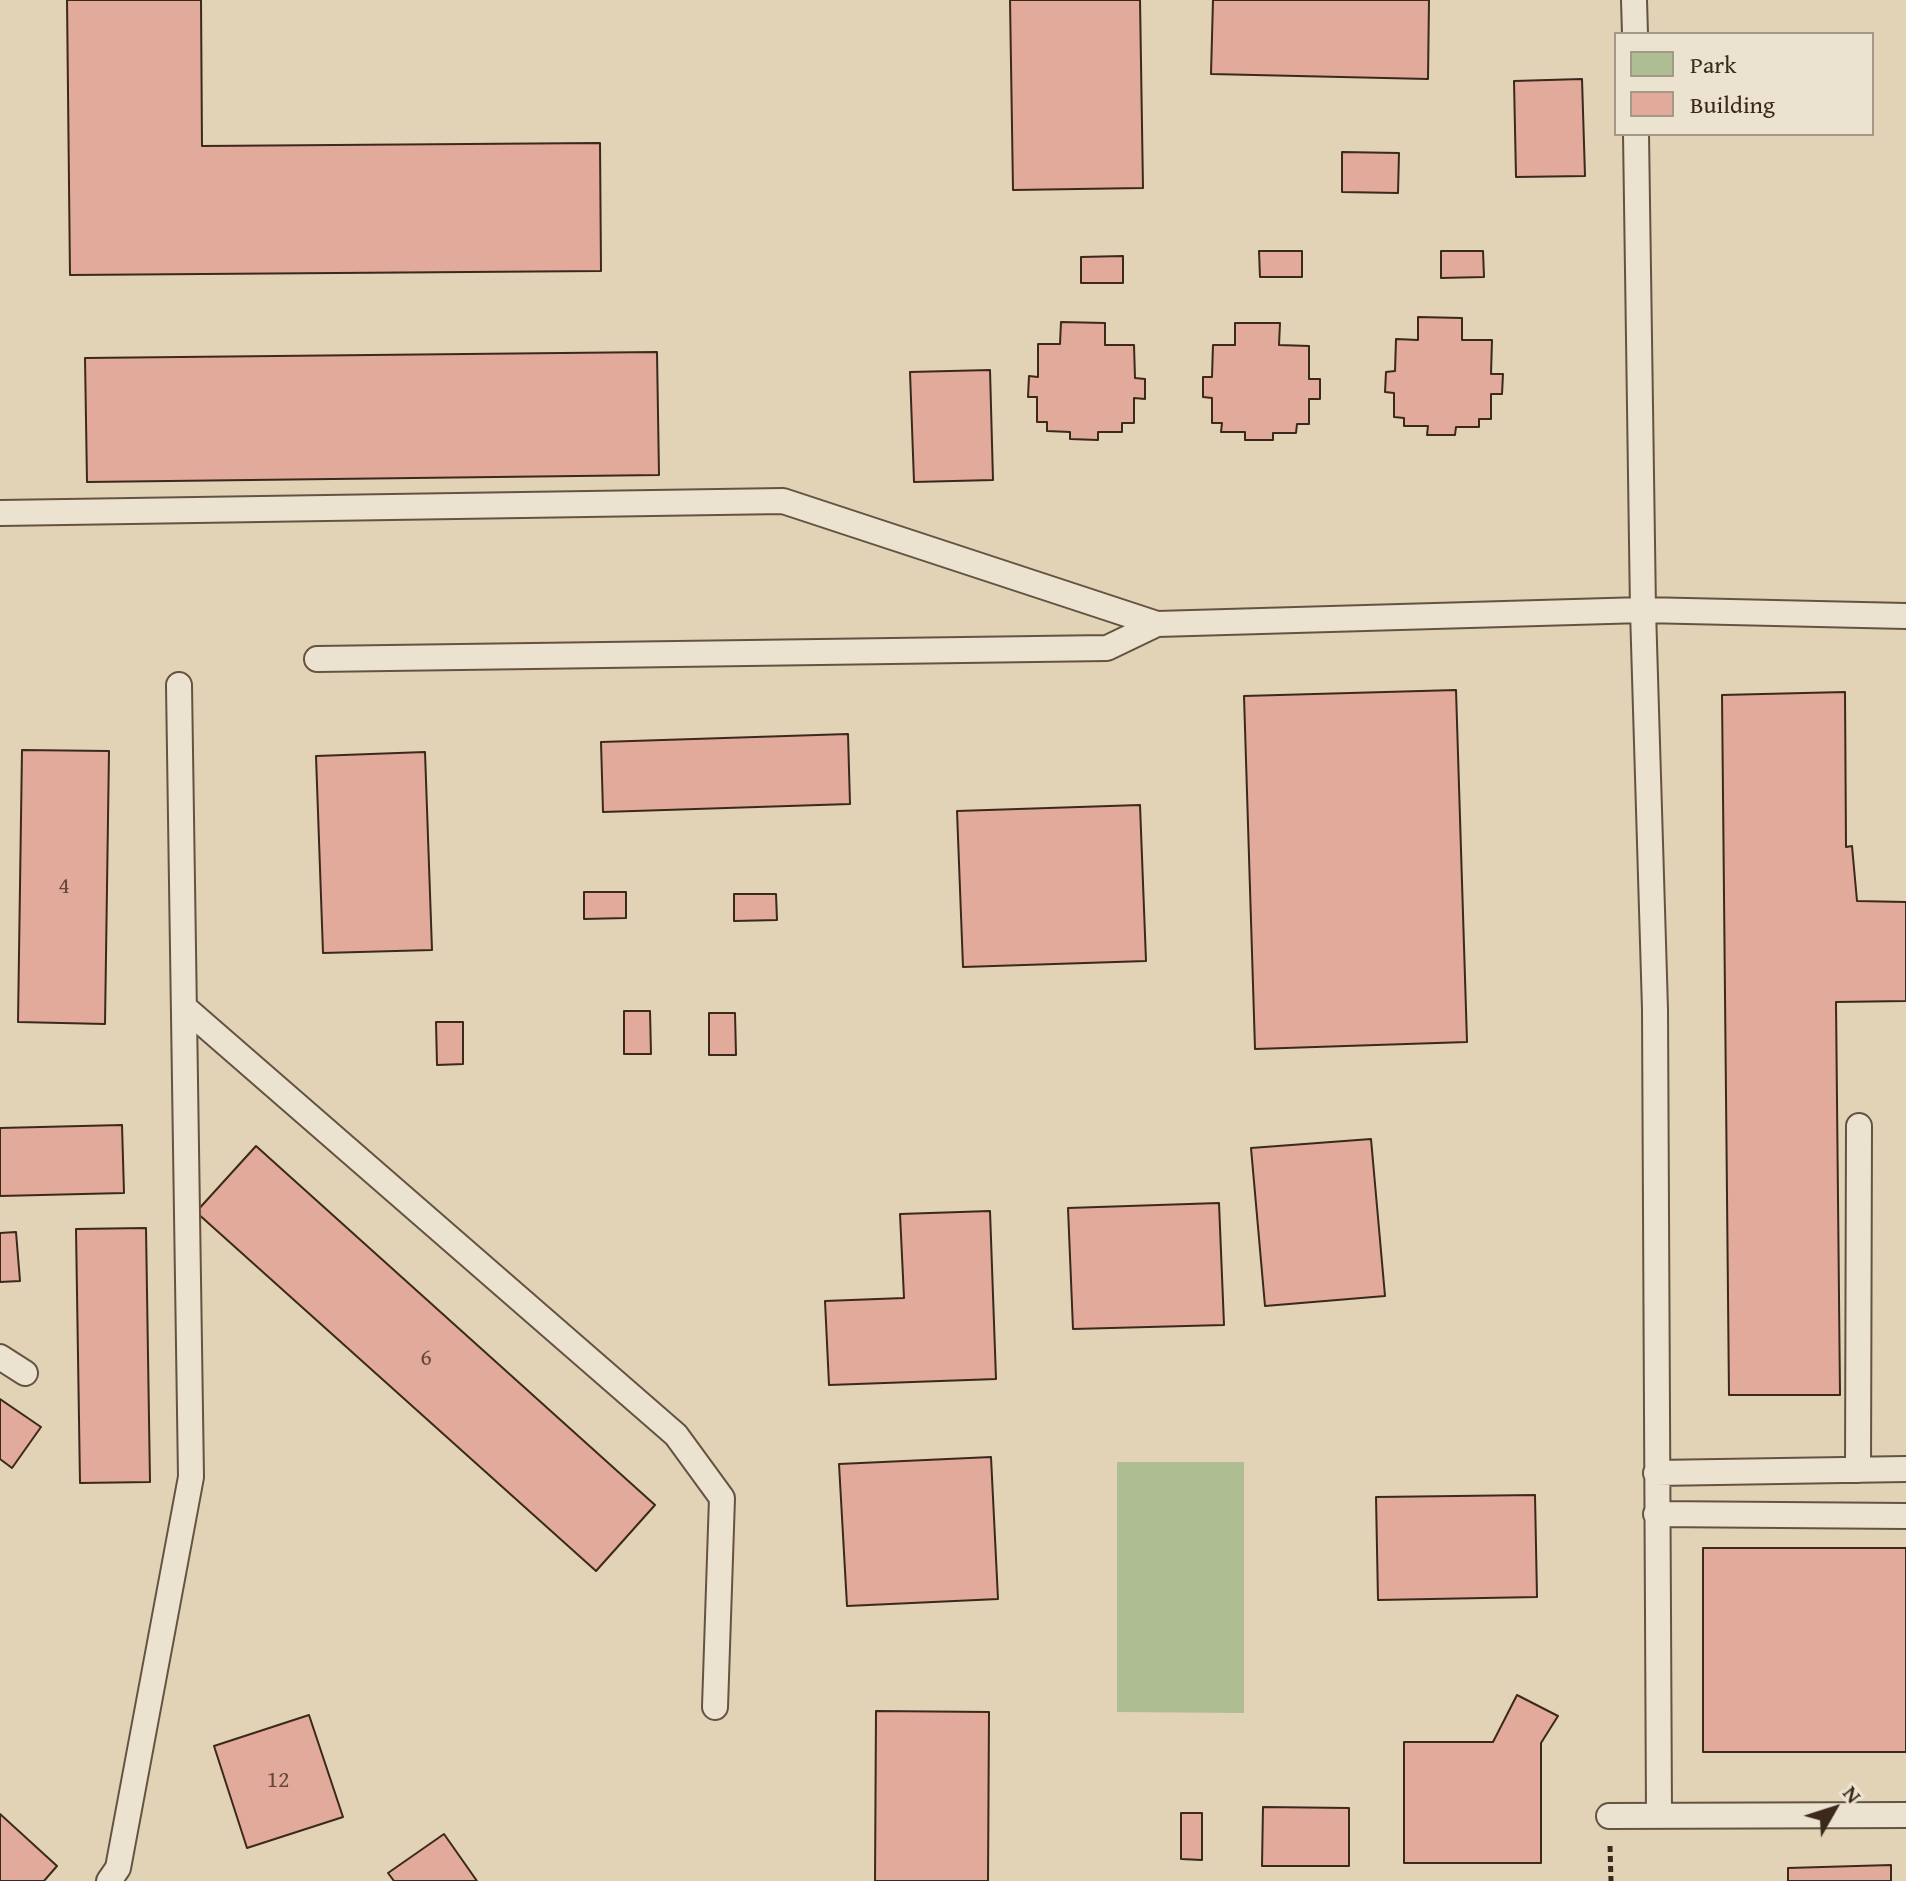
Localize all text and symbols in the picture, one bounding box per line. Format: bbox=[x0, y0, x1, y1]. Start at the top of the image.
legend bbox=[1614, 32, 1874, 136]
text: Park bbox=[1690, 47, 1736, 82]
text: Building bbox=[1690, 87, 1775, 122]
house number: 4 bbox=[58, 873, 70, 901]
house number: 6 bbox=[420, 1345, 432, 1373]
house number: 12 bbox=[266, 1767, 290, 1795]
north arrow bbox=[1794, 1769, 1874, 1849]
text: N bbox=[1836, 1778, 1870, 1810]

